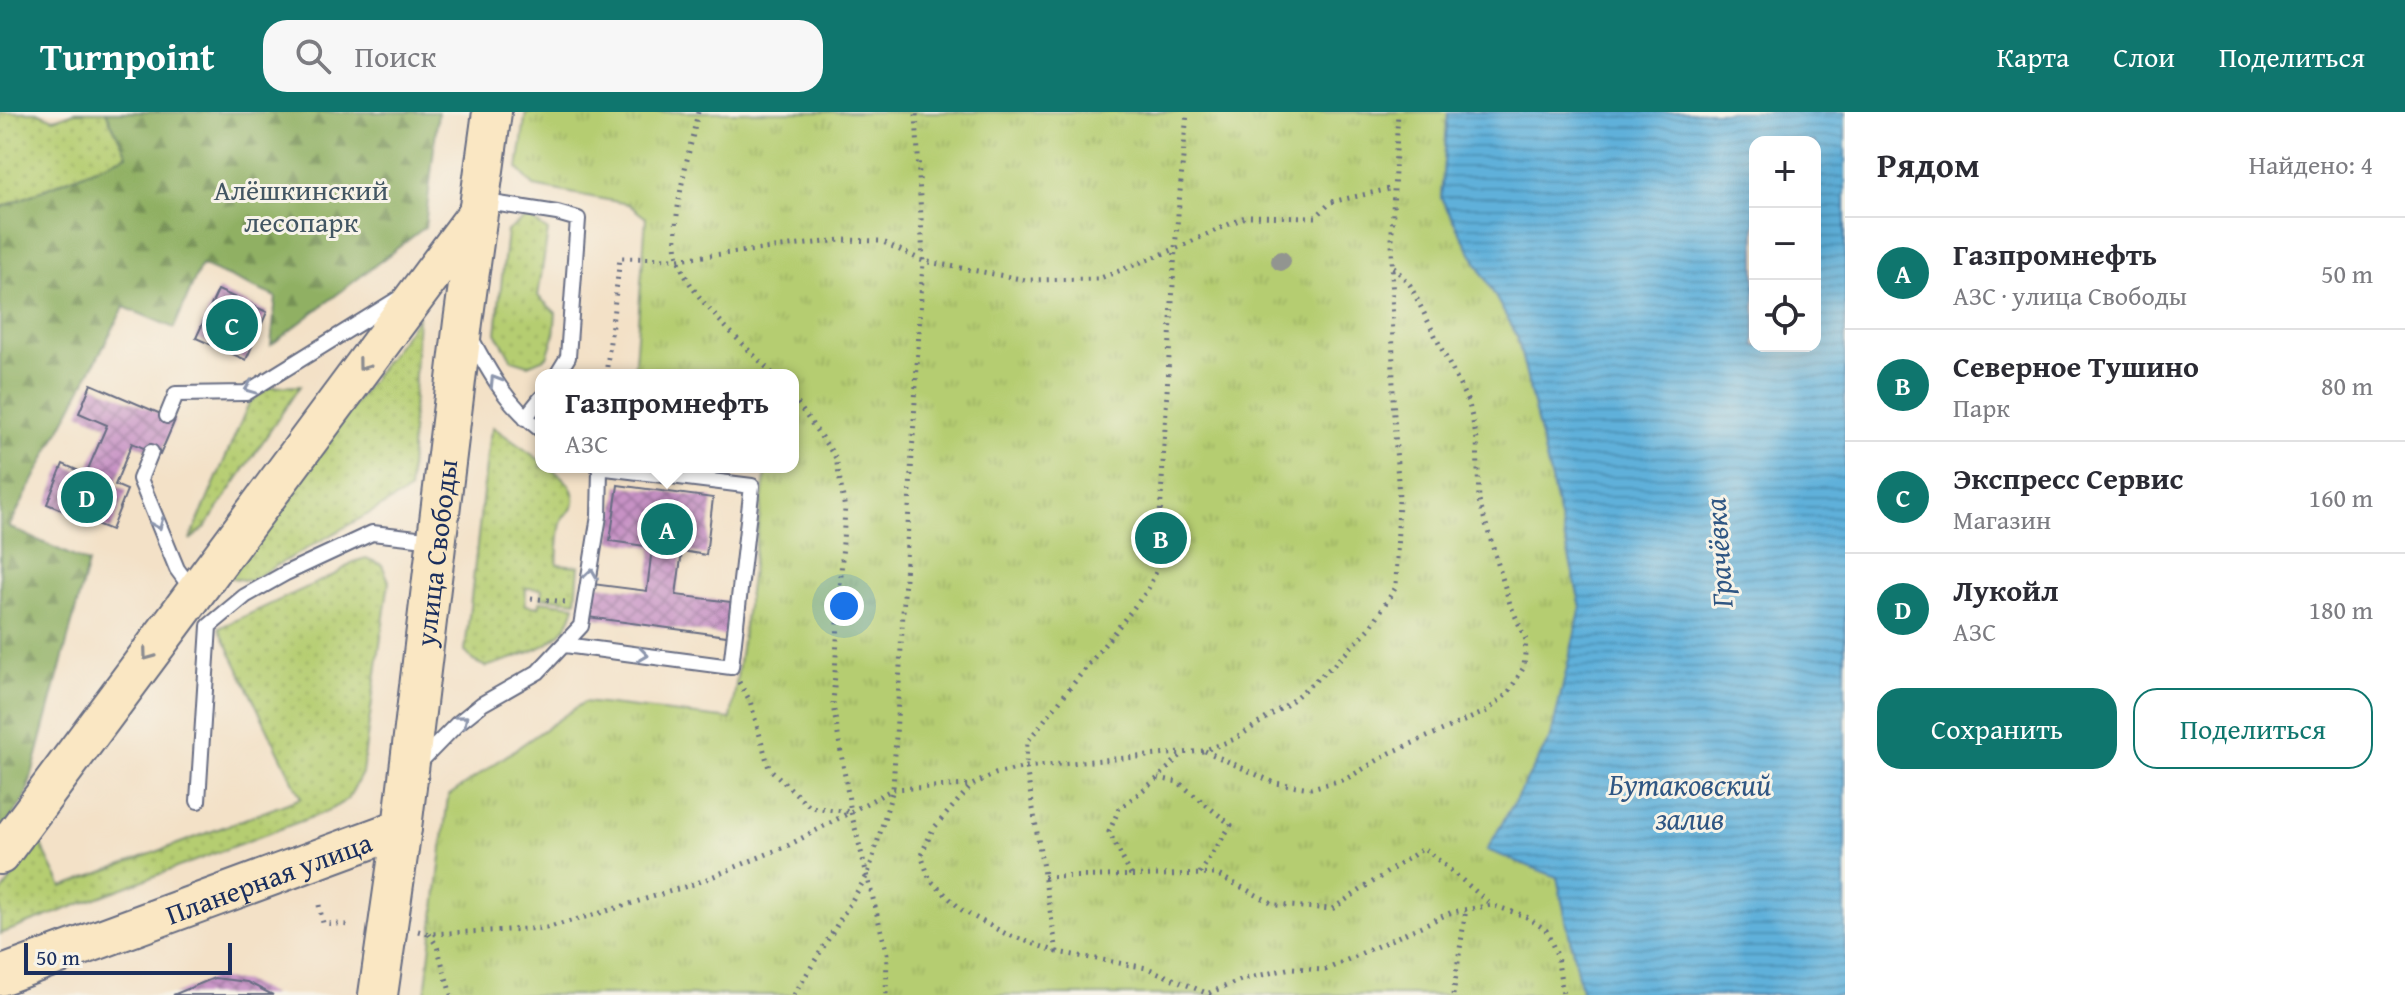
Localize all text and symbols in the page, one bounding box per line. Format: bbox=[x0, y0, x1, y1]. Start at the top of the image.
search box bbox=[263, 20, 823, 92]
text: Turnpoint bbox=[40, 28, 215, 84]
icon: search bbox=[291, 34, 335, 78]
text: Поиск bbox=[355, 34, 436, 78]
text: Карта bbox=[1997, 36, 2069, 77]
text: Слои bbox=[2113, 36, 2175, 77]
text: Поделиться bbox=[2219, 36, 2365, 77]
map controls bbox=[1749, 136, 1821, 352]
button: + bbox=[1749, 136, 1821, 208]
text: Рядом bbox=[1877, 140, 1980, 189]
text: Найдено: 4 bbox=[2249, 145, 2373, 184]
park label: Алёшкинский лесопарк bbox=[214, 169, 388, 242]
button: − bbox=[1749, 208, 1821, 280]
text: Газпромнефть bbox=[1953, 232, 2157, 276]
text: A bbox=[1895, 254, 1911, 293]
text: 50 m bbox=[2321, 254, 2373, 293]
text: АЗС · улица Свободы bbox=[1953, 276, 2187, 315]
button: locate bbox=[1749, 280, 1821, 352]
pin: C bbox=[206, 295, 258, 355]
text: Северное Тушино bbox=[1953, 344, 2199, 388]
one-way arrow bbox=[359, 356, 373, 370]
text: B bbox=[1895, 366, 1911, 405]
text: 80 m bbox=[2321, 366, 2373, 405]
popup bbox=[535, 369, 799, 473]
one-way arrow bbox=[490, 376, 505, 390]
one-way arrow bbox=[243, 378, 257, 395]
text: Газпромнефть bbox=[565, 380, 769, 424]
text: Парк bbox=[1953, 388, 2010, 427]
text: АЗС bbox=[565, 424, 608, 463]
text: Экспресс Сервис bbox=[1953, 456, 2183, 500]
street label: улица Свободы bbox=[403, 457, 467, 650]
pin: D bbox=[61, 467, 113, 527]
text: C bbox=[1896, 478, 1910, 517]
text: 160 m bbox=[2308, 478, 2373, 517]
water label: Грачёвка bbox=[1692, 496, 1744, 610]
pin: A bbox=[641, 499, 693, 559]
text: Магазин bbox=[1953, 500, 2051, 539]
pin: B bbox=[1135, 508, 1187, 568]
one-way arrow bbox=[149, 515, 165, 530]
one-way arrow bbox=[582, 567, 599, 580]
text: Лукойл bbox=[1953, 568, 2059, 612]
your location bbox=[824, 586, 864, 626]
text: D bbox=[1895, 590, 1911, 629]
text: 180 m bbox=[2308, 590, 2373, 629]
text: АЗС bbox=[1953, 612, 1996, 651]
one-way arrow bbox=[143, 646, 157, 661]
one-way arrow bbox=[636, 647, 649, 664]
button: Сохранить bbox=[1877, 688, 2117, 769]
button: Поделиться bbox=[2133, 688, 2373, 769]
one-way arrow bbox=[454, 715, 469, 730]
water label: Бутаковский залив bbox=[1608, 762, 1772, 840]
street label: Планерная улица bbox=[160, 820, 378, 934]
scale bar bbox=[24, 939, 232, 975]
text: 50 m bbox=[36, 941, 80, 973]

